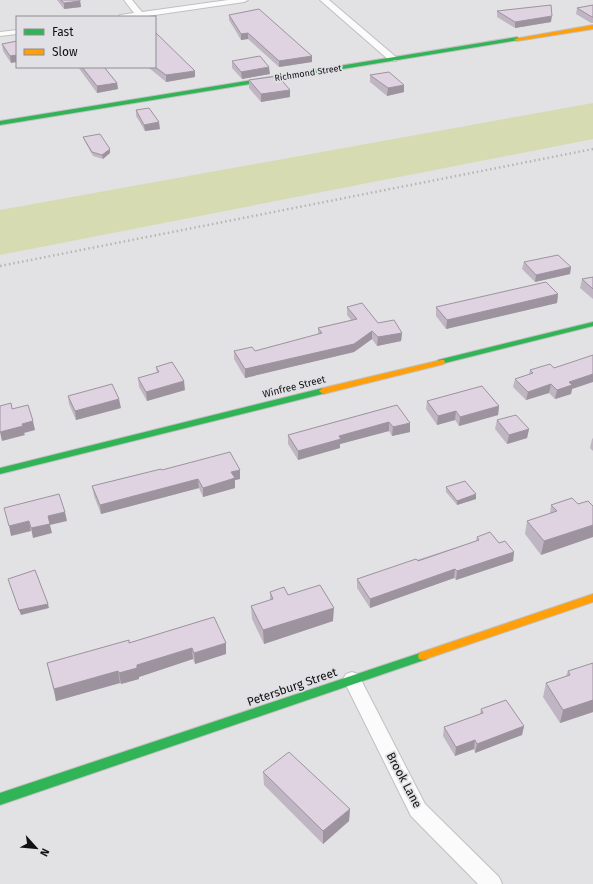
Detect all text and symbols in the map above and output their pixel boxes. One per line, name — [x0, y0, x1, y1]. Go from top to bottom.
legend — [16, 16, 156, 68]
text: Fast — [52, 25, 74, 39]
text: Slow — [52, 45, 78, 59]
street label: Richmond Street — [274, 63, 343, 83]
street label: Winfree Street — [261, 373, 327, 401]
street label: Petersburg Street — [245, 665, 340, 709]
street label: Brook Lane — [384, 750, 424, 810]
north arrow — [16, 828, 56, 868]
text: N — [37, 846, 52, 859]

